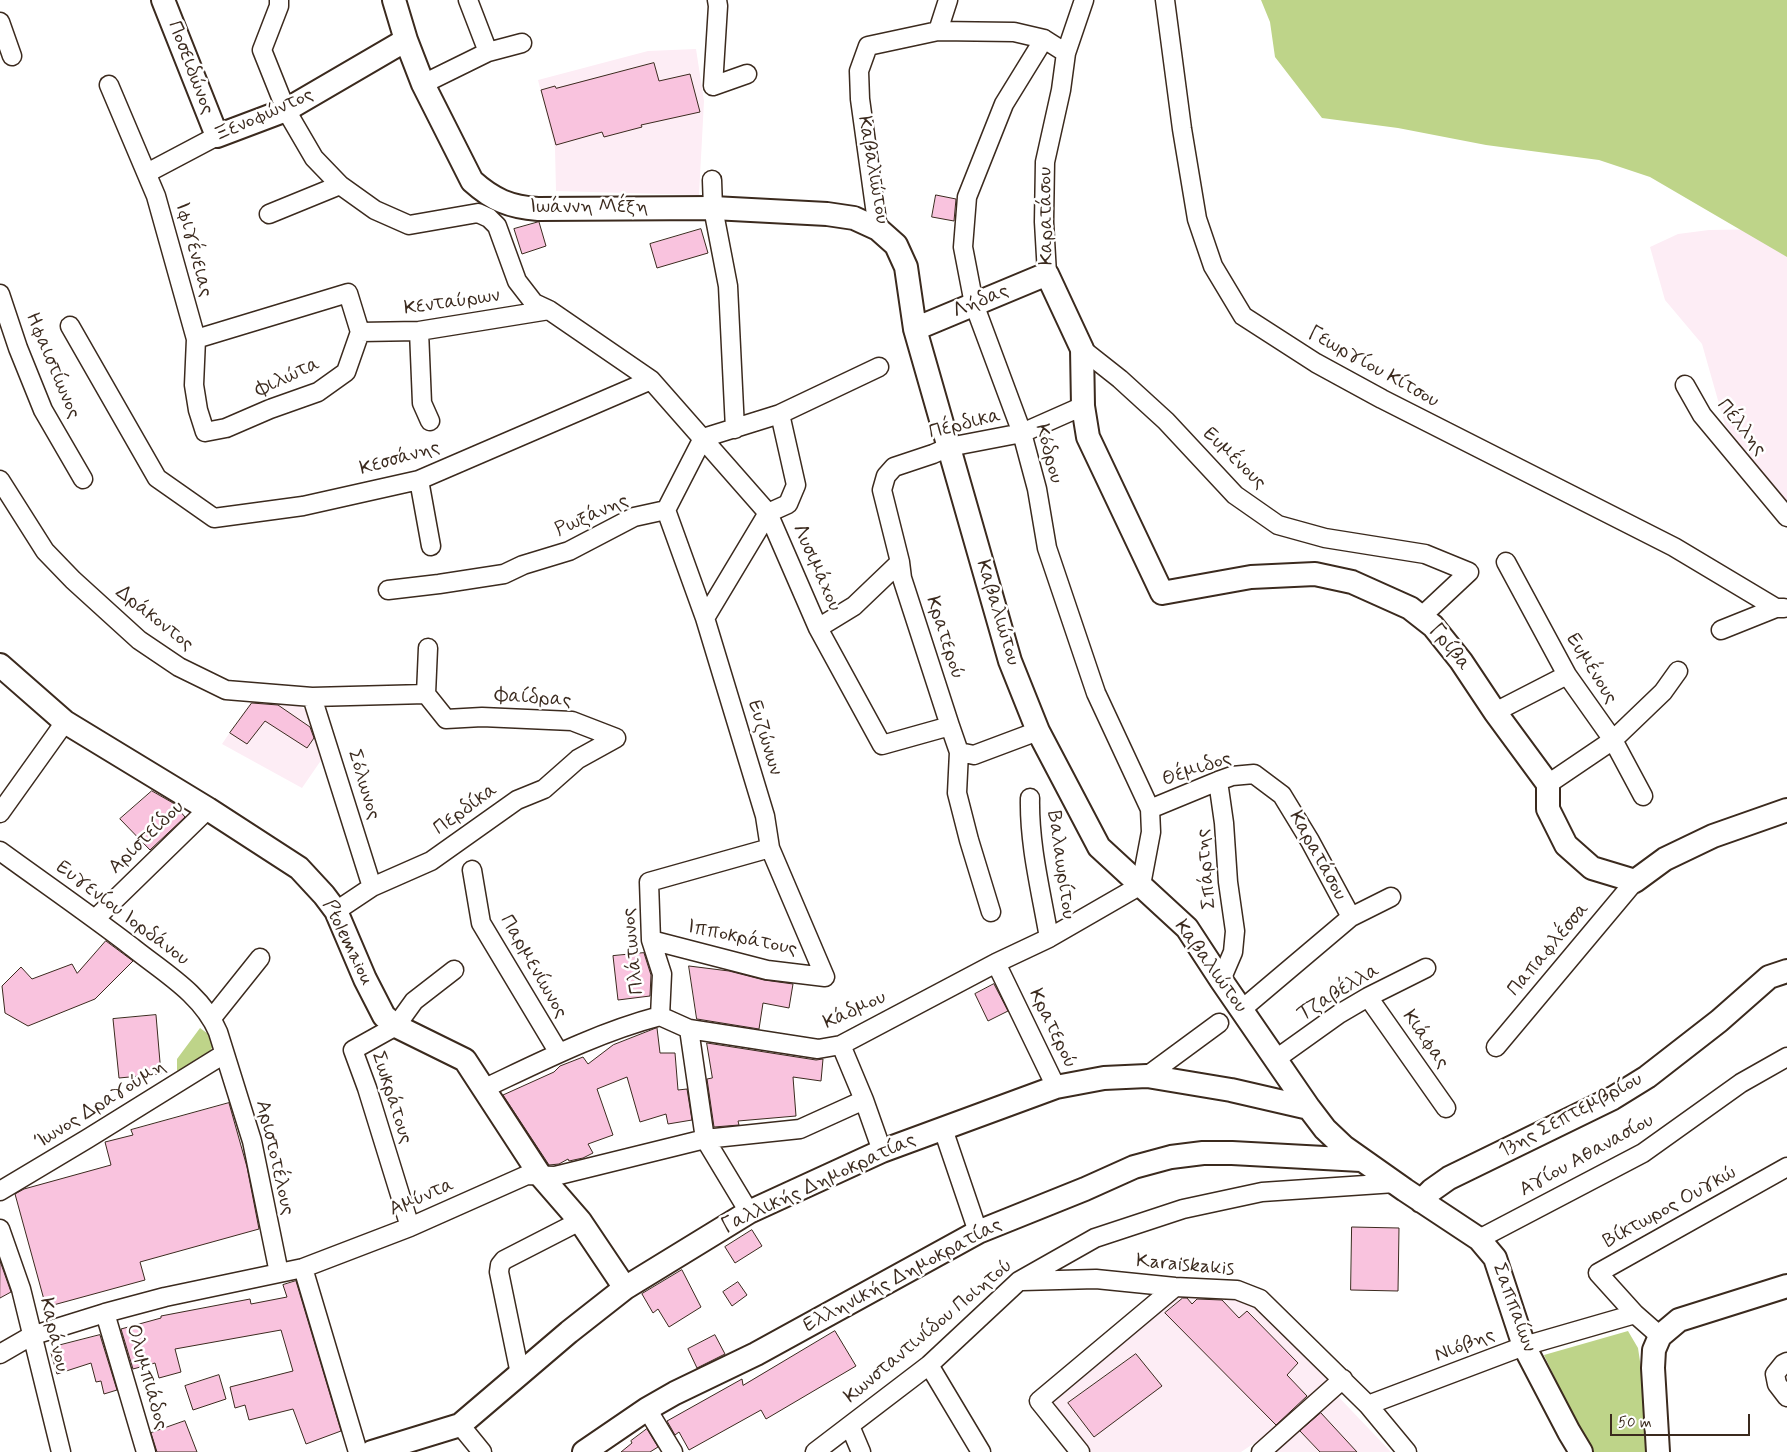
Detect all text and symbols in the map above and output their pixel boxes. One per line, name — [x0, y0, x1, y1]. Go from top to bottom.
street label: Ποσειδώνος — [161, 18, 219, 118]
street label: Ξενοφώντος — [211, 83, 317, 149]
street label: Καβαλιώτου — [851, 114, 893, 226]
street label: Καρατάσου — [1034, 167, 1060, 265]
street label: Ιωάννη Μέξη — [530, 196, 648, 220]
street label: Ιφιγένειας — [169, 200, 217, 300]
street label: Λήδας — [949, 280, 1013, 324]
street label: Κενταύρων — [402, 284, 502, 322]
street label: Ηφαιστίωνος — [19, 309, 85, 423]
street label: Γεωργίου Κίτσου — [1303, 322, 1443, 414]
street label: Φιλώτα — [252, 353, 324, 403]
street label: Πέλλης — [1711, 395, 1771, 461]
street label: Πέρδικα — [927, 404, 1003, 446]
street label: Κόδρου — [1029, 422, 1067, 486]
street label: Ευμένους — [1197, 423, 1271, 495]
street label: Κεσσάνης — [357, 436, 443, 482]
street label: Ρωξάνης — [552, 489, 632, 543]
street label: Λυσιμάχου — [786, 521, 846, 615]
street label: Καβαλιώτου — [970, 557, 1024, 669]
street label: Δράκοντος — [110, 581, 198, 657]
street label: Κρατερού — [919, 594, 969, 682]
street label: Γρίβα — [1423, 620, 1475, 676]
street label: Ευμένους — [1560, 629, 1622, 709]
street label: Φαίδρας — [494, 684, 572, 714]
street label: Ευζώνων — [741, 697, 787, 779]
street label: Σόλωνος — [341, 747, 385, 823]
street label: Θέμιδος — [1159, 747, 1235, 793]
street label: Περδίκα — [429, 779, 503, 841]
street label: Αριστείδου — [104, 796, 190, 880]
street label: Καρατάσου — [1283, 807, 1351, 905]
street label: Βαλαωρίτου — [1040, 809, 1080, 921]
street label: Σπάρτης — [1192, 828, 1222, 910]
street label: Ευγενίου Ιορδάνου — [51, 856, 193, 972]
street label: Ptolemaiou — [316, 896, 378, 990]
street label: Παπαφλέσσα — [1503, 898, 1595, 1002]
street label: Πλάτωνος — [618, 906, 650, 996]
street label: Παρμενίωνος — [494, 911, 572, 1023]
street label: Ιπποκράτους — [685, 916, 799, 962]
street label: Καβαλιώτου — [1168, 916, 1252, 1018]
street label: Τζαβέλλα — [1294, 959, 1384, 1027]
street label: Κρατερού — [1022, 985, 1082, 1073]
street label: Κάδμου — [820, 986, 890, 1036]
street label: Κιάφας — [1396, 1006, 1454, 1074]
street label: Σωκράτους — [365, 1049, 417, 1147]
street label: Ίωνος Δραγούμη — [31, 1055, 171, 1155]
street label: 13ης Σεπτεμβρίου — [1495, 1068, 1647, 1164]
street label: Αριστοτέλους — [249, 1098, 299, 1218]
street label: Αγίου Αθανασίου — [1516, 1109, 1658, 1203]
street label: Γαλλικής Δημοκρατίας — [718, 1128, 920, 1240]
street label: Βίκτωρος Ουγκώ — [1599, 1162, 1741, 1254]
street label: Αμύντα — [386, 1174, 458, 1222]
street label: Ελληνικής Δημοκρατίας — [800, 1213, 1006, 1339]
street label: Karaiskakis — [1135, 1250, 1235, 1282]
street label: Κωνσταντινίδου Ποιητού — [840, 1254, 1018, 1410]
street label: Σαππαίων — [1486, 1260, 1540, 1356]
street label: Καράνου — [33, 1296, 73, 1374]
street label: Ολυμπιάδος — [119, 1321, 173, 1433]
street label: Νιόβης — [1431, 1324, 1499, 1368]
scale bar — [1612, 1404, 1752, 1436]
text: 50 m — [1618, 1413, 1652, 1433]

